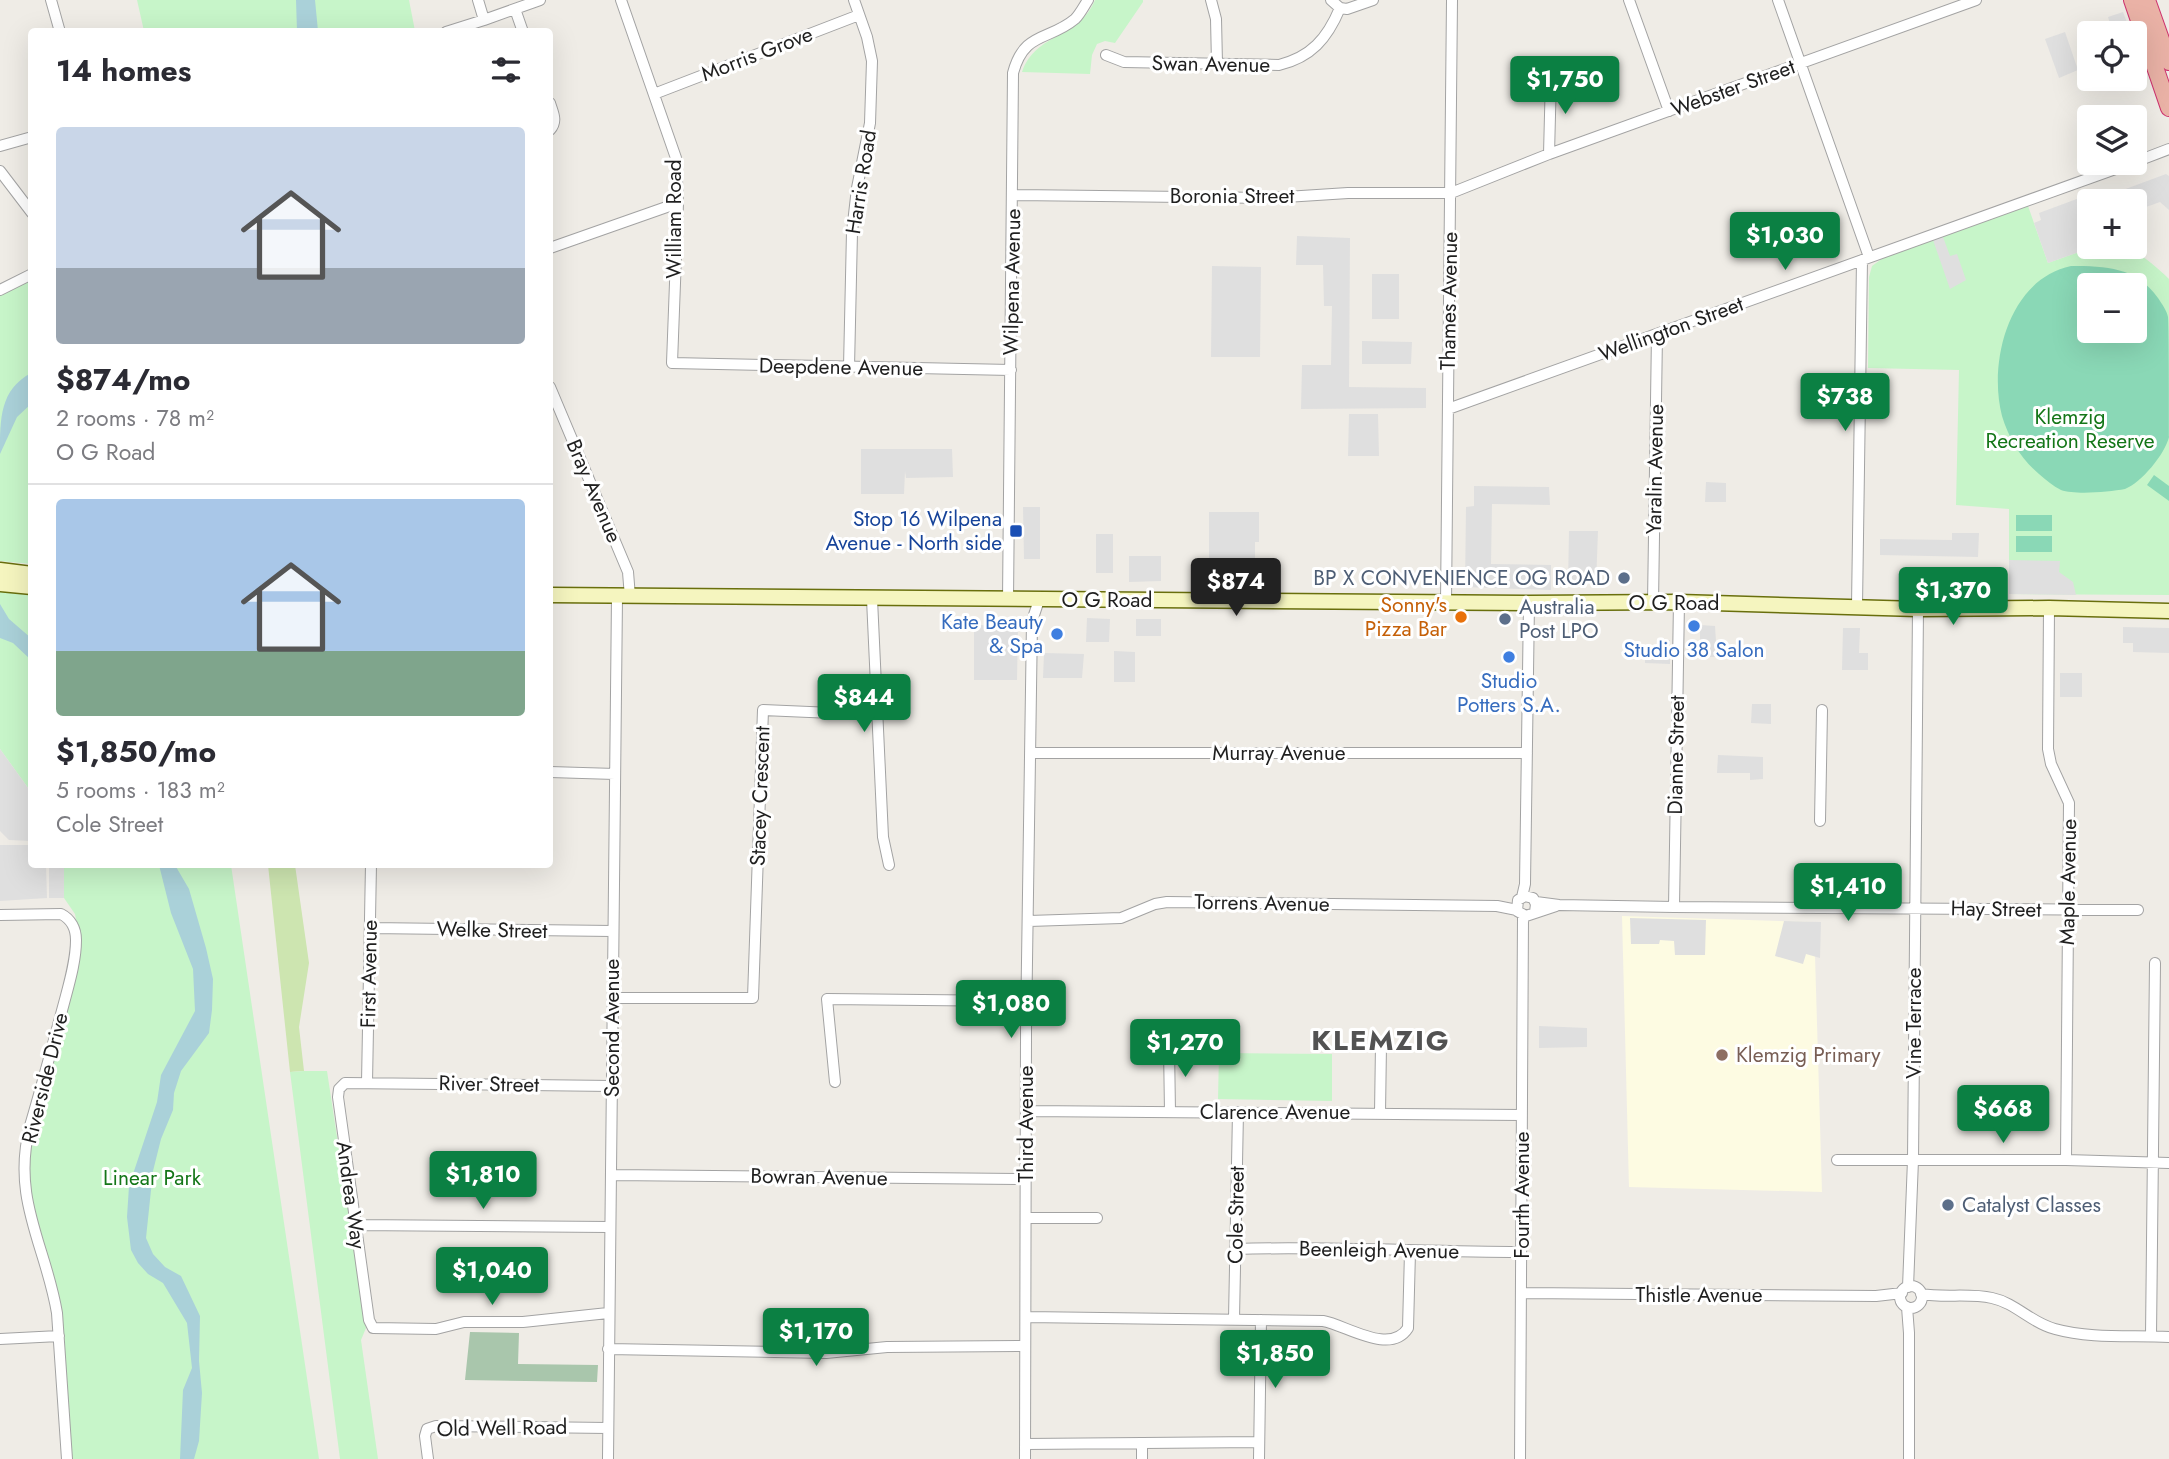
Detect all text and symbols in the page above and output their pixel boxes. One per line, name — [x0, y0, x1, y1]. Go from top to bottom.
street label: Morris Grove — [697, 19, 817, 89]
map controls — [2077, 21, 2147, 343]
button: locate — [2077, 21, 2147, 91]
street label: Swan Avenue — [1151, 48, 1271, 80]
text: 14 homes — [56, 49, 191, 92]
icon: filters — [487, 51, 525, 89]
street label: Webster Street — [1667, 52, 1799, 124]
pin: $1,750 — [1508, 57, 1622, 116]
text: $1,750 — [1526, 62, 1604, 96]
button: layers — [2077, 105, 2147, 175]
street label: Harris Road — [838, 128, 884, 236]
street label: William Road — [659, 159, 689, 279]
icon: home — [228, 172, 354, 298]
street label: Boronia Street — [1170, 181, 1294, 211]
button: + — [2077, 189, 2147, 259]
street label: Wilpena Avenue — [996, 208, 1028, 356]
pin: $1,030 — [1728, 212, 1842, 272]
text: $1,030 — [1746, 218, 1824, 252]
street label: Thames Avenue — [1433, 231, 1465, 370]
button: − — [2077, 273, 2147, 343]
street label: Wellington Street — [1594, 289, 1748, 369]
street label: Deepdene Avenue — [759, 351, 924, 383]
text: $874/mo — [56, 358, 191, 401]
pin: $738 — [1804, 374, 1886, 433]
text: $738 — [1817, 379, 1873, 413]
text: 2 rooms · 78 m² — [56, 401, 214, 435]
park label: Klemzig Recreation Reserve — [1985, 402, 2155, 456]
street label: Yaralin Avenue — [1639, 404, 1671, 534]
text: O G Road — [56, 435, 155, 469]
street label: Bray Avenue — [559, 435, 629, 548]
place label: Stop 16 Wilpena Avenue - North side — [826, 504, 1002, 558]
marker: Stop 16 Wilpena Avenue - North side — [1008, 523, 1024, 539]
icon: home — [228, 544, 354, 670]
pin: $874 — [1195, 558, 1277, 618]
place label: BP X CONVENIENCE OG ROAD — [1313, 563, 1610, 593]
text: $874 — [1207, 564, 1265, 598]
pin: $1,370 — [1896, 568, 2010, 627]
marker: BP X CONVENIENCE OG ROAD — [1616, 570, 1632, 586]
text: $1,370 — [1915, 573, 1991, 607]
street label: O G Road — [1062, 585, 1152, 615]
street label: O G Road — [1629, 588, 1719, 618]
place label: Sonny's Pizza Bar — [1365, 590, 1448, 644]
place label: Australia Post LPO — [1519, 592, 1599, 646]
place label: Kate Beauty & Spa — [941, 607, 1044, 661]
marker: Sonny's Pizza Bar — [1453, 609, 1469, 625]
marker: Australia Post LPO — [1497, 611, 1513, 627]
marker: Studio 38 Salon — [1686, 618, 1702, 634]
marker: Kate Beauty & Spa — [1049, 626, 1065, 642]
place label: Studio 38 Salon — [1624, 635, 1764, 665]
marker: Studio Potters S.A. — [1501, 649, 1517, 665]
place label: Studio Potters S.A. — [1457, 666, 1561, 720]
pin: $844 — [823, 674, 905, 734]
text: $844 — [834, 680, 894, 714]
street label: Dianne Street — [1660, 695, 1692, 815]
street label: Stacey Crescent — [743, 725, 777, 867]
text: $1,850/mo — [56, 730, 216, 773]
street label: Murray Avenue — [1212, 738, 1346, 768]
text: 5 rooms · 183 m² — [56, 773, 225, 807]
text: Cole Street — [56, 807, 163, 841]
street label: Maple Avenue — [2052, 818, 2084, 945]
pin: $1,410 — [1791, 864, 1905, 923]
text: $1,410 — [1810, 869, 1886, 903]
street label: Torrens Avenue — [1194, 887, 1330, 919]
street label: Hay Street — [1950, 893, 2042, 925]
street label: Welke Street — [436, 914, 548, 946]
street label: First Avenue — [353, 919, 385, 1028]
street label: Second Avenue — [597, 959, 627, 1097]
street label: Vine Terrace — [1899, 967, 1929, 1079]
pin: $1,080 — [954, 981, 1068, 1040]
text: $1,080 — [972, 986, 1050, 1020]
street label: Riverside Drive — [14, 1009, 76, 1147]
pin: $1,270 — [1128, 1020, 1242, 1079]
district label: KLEMZIG — [1311, 1020, 1451, 1061]
text: $1,270 — [1146, 1025, 1224, 1059]
place label: Klemzig Primary — [1736, 1040, 1881, 1070]
marker: Klemzig Primary — [1714, 1047, 1730, 1063]
street label: Third Avenue — [1011, 1065, 1041, 1183]
street label: River Street — [438, 1068, 540, 1100]
pin: $668 — [1962, 1086, 2044, 1145]
text: $668 — [1973, 1091, 2033, 1125]
street label: Clarence Avenue — [1200, 1097, 1350, 1127]
street label: Fourth Avenue — [1507, 1131, 1537, 1259]
street label: Andrea Way — [329, 1139, 374, 1252]
pin: $1,810 — [426, 1152, 540, 1211]
text: $1,810 — [446, 1157, 520, 1191]
street label: Bowran Avenue — [750, 1161, 888, 1193]
park label: Linear Park — [103, 1163, 202, 1193]
street label: Cole Street — [1220, 1166, 1252, 1264]
place label: Catalyst Classes — [1962, 1190, 2101, 1220]
marker: Catalyst Classes — [1940, 1197, 1956, 1213]
street label: Beenleigh Avenue — [1299, 1234, 1460, 1266]
pin: $1,040 — [435, 1248, 549, 1307]
text: $1,040 — [452, 1253, 532, 1287]
street label: Thistle Avenue — [1635, 1280, 1763, 1310]
pin: $1,170 — [759, 1308, 873, 1368]
text: $1,170 — [779, 1314, 853, 1348]
pin: $1,850 — [1218, 1330, 1332, 1390]
text: $1,850 — [1236, 1336, 1314, 1370]
street label: Old Well Road — [436, 1412, 568, 1444]

